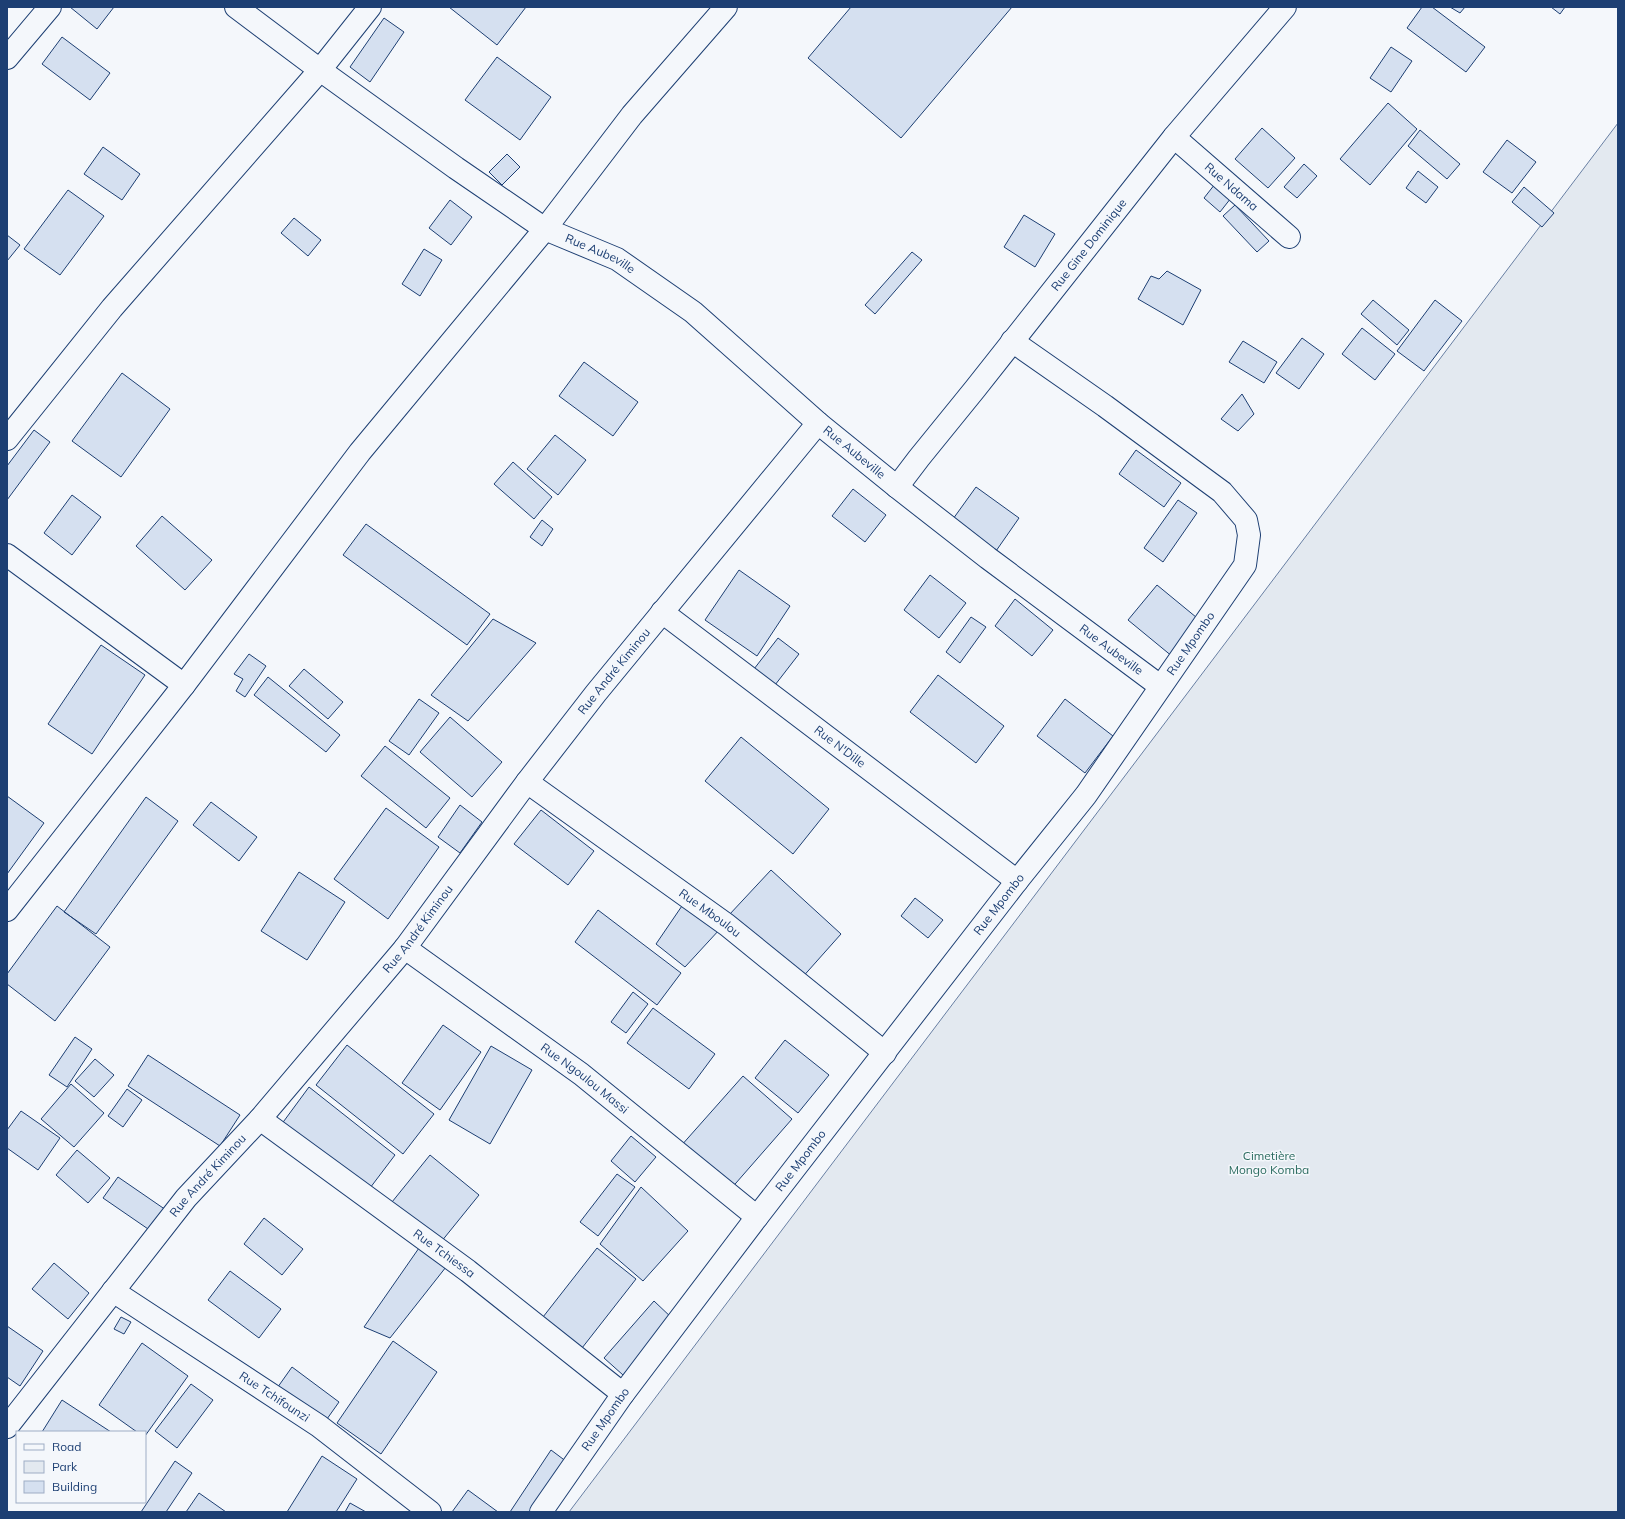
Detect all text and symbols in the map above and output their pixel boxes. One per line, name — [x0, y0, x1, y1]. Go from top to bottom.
street label: Rue Ndama — [1202, 159, 1262, 214]
street label: Rue Gine Dominique — [1048, 195, 1129, 294]
street label: Rue Aubeville — [563, 230, 638, 276]
street label: Rue Aubeville — [820, 422, 889, 482]
street label: Rue Mpombo — [1163, 608, 1218, 678]
street label: Rue Aubeville — [1077, 621, 1146, 678]
street label: Rue André Kiminou — [574, 625, 653, 717]
street label: Rue N'Dille — [811, 722, 869, 771]
street label: Rue Mpombo — [970, 870, 1027, 938]
street label: Rue André Kiminou — [379, 882, 456, 976]
street label: Rue Mboulou — [676, 885, 744, 940]
street label: Rue Ngoulou Massi — [538, 1040, 632, 1117]
street label: Rue Mpombo — [772, 1126, 829, 1194]
street label: Rue André Kiminou — [166, 1131, 249, 1220]
park label: Cimetière Mongo Komba — [1229, 1148, 1309, 1177]
street label: Rue Tchiessa — [411, 1226, 478, 1281]
street label: Rue Tchifounzi — [237, 1368, 313, 1425]
street label: Rue Mpombo — [578, 1384, 632, 1454]
legend — [16, 1431, 146, 1503]
text: Road — [52, 1439, 81, 1454]
text: Park — [52, 1459, 78, 1474]
text: Building — [52, 1479, 97, 1494]

